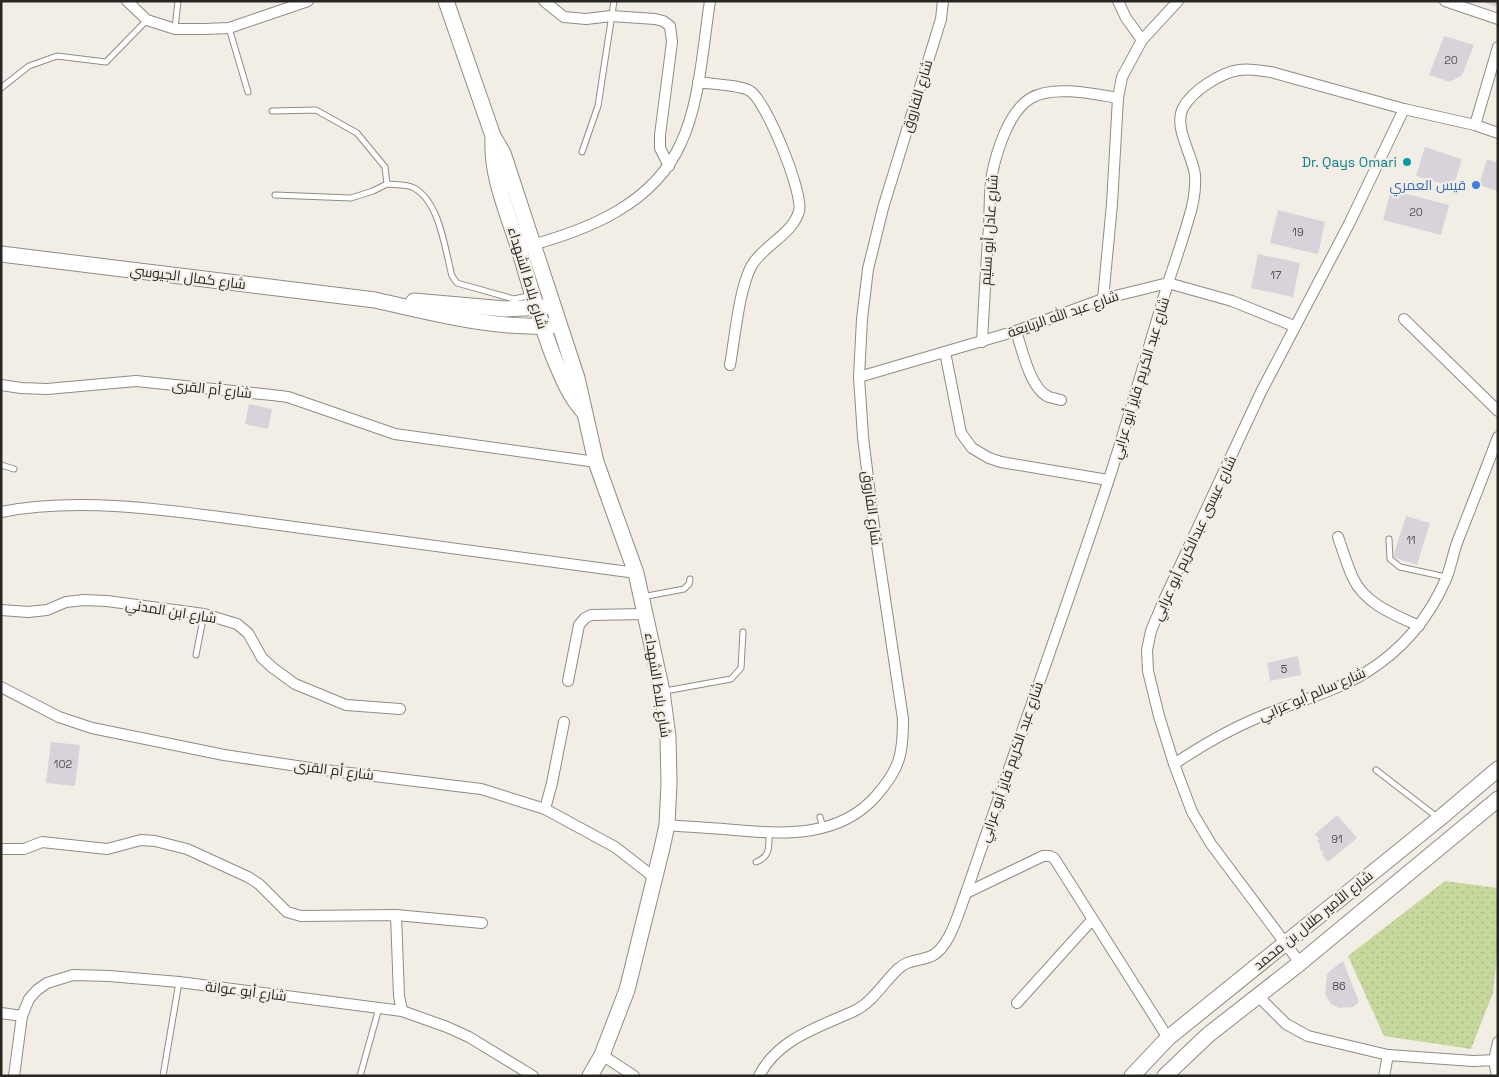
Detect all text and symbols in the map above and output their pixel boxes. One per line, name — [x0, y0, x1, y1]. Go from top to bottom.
house number: 20 — [1444, 53, 1458, 67]
street label: شارع الفاروق — [897, 58, 937, 134]
place label: Dr. Qays Omari — [1302, 153, 1397, 171]
marker: Dr. Qays Omari — [1401, 156, 1413, 168]
street label: شارع عادل أبو سليم — [976, 174, 1003, 286]
place label: قيس العمري — [1390, 176, 1466, 197]
marker: قيس العمري — [1470, 179, 1482, 191]
house number: 20 — [1409, 205, 1423, 219]
street label: شارع بلاط الشهداء — [504, 225, 552, 331]
house number: 19 — [1292, 225, 1304, 239]
street label: شارع كمال الجيوسي — [129, 261, 247, 295]
house number: 17 — [1271, 268, 1281, 282]
street label: شارع عبد الله الربايعة — [1005, 286, 1121, 342]
street label: شارع عبد الكريم فايز أبو عرابي — [1107, 295, 1176, 462]
street label: شارع أم القرى — [171, 376, 253, 403]
street label: شارع عيسى عبدالكريم أبو عرابي — [1148, 453, 1243, 625]
street label: شارع الفاروق — [859, 470, 885, 546]
house number: 11 — [1406, 533, 1416, 547]
street label: شارع ابن المدني — [124, 595, 218, 630]
street label: شارع بلاط الشهداء — [641, 631, 675, 739]
house number: 5 — [1281, 662, 1288, 676]
street label: شارع سالم أبو عرابي — [1256, 663, 1369, 727]
street label: شارع عبد الكريم فايز أبو عرابي — [975, 679, 1050, 846]
street label: شارع أم القرى — [293, 756, 375, 785]
house number: 102 — [54, 757, 73, 771]
house number: 91 — [1331, 832, 1343, 846]
street label: شارع الأمير طلال بن محمد — [1250, 866, 1376, 974]
street label: شارع أبو عوانة — [204, 977, 288, 1005]
house number: 86 — [1332, 979, 1346, 993]

